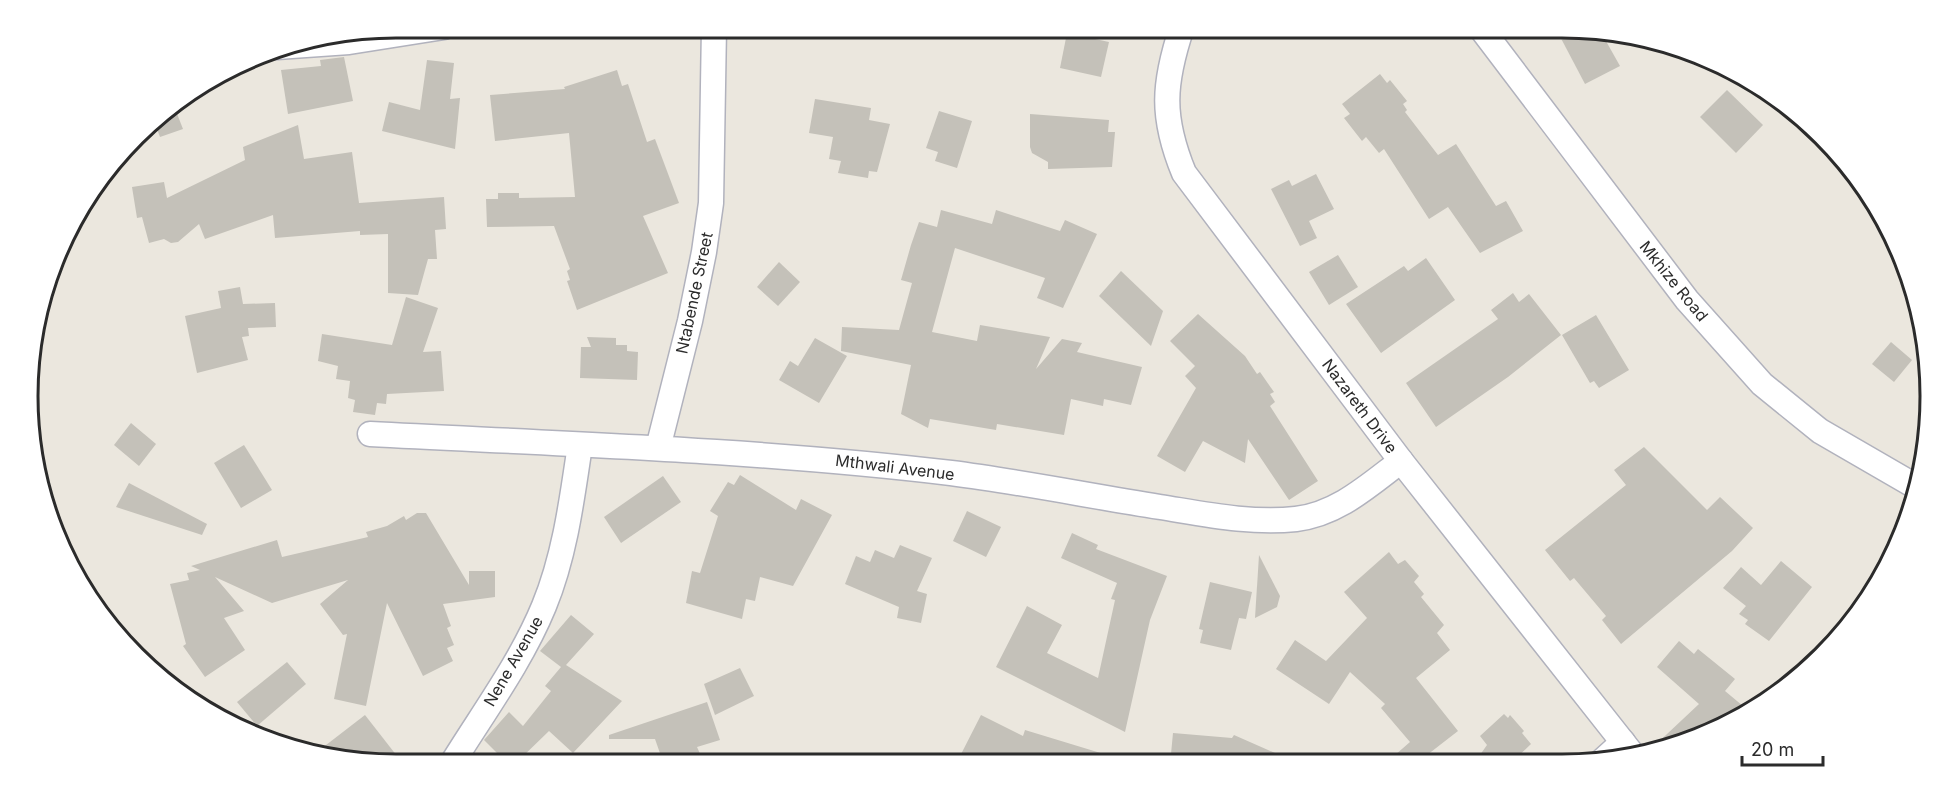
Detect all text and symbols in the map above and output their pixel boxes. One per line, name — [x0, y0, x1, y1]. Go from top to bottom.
street label: Ntabende Street — [671, 230, 717, 356]
street label: Mkhize Road — [1636, 237, 1712, 325]
street label: Nazareth Drive — [1318, 355, 1402, 457]
street label: Mthwali Avenue — [834, 450, 956, 484]
street label: Nene Avenue — [479, 612, 547, 710]
scale bar — [1742, 729, 1823, 767]
text: 20 m — [1751, 739, 1794, 760]

